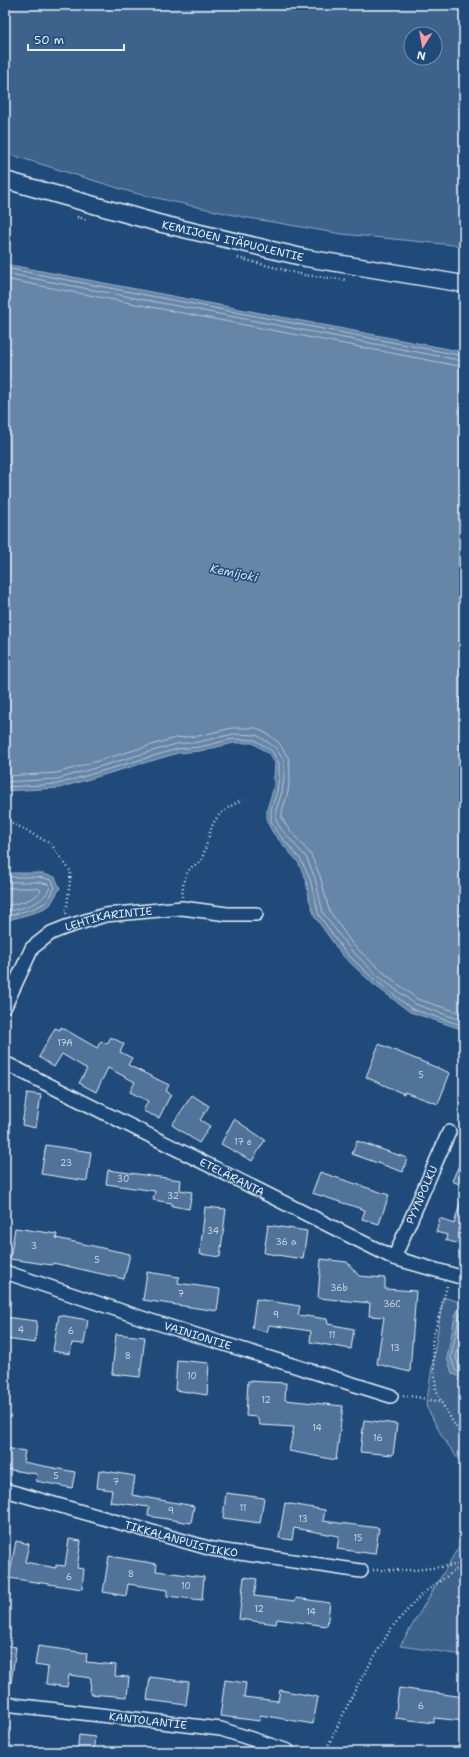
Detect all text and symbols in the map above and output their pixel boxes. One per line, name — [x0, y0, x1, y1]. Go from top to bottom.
scale bar — [28, 26, 124, 52]
north arrow — [403, 26, 443, 66]
text: 50 m — [34, 32, 64, 48]
text: N — [415, 47, 427, 64]
street label: KEMIJOEN ITÄPUOLENTIE — [161, 217, 306, 265]
water label: Kemijoki — [209, 560, 260, 586]
street label: LEHTIKARINTIE — [63, 903, 153, 934]
house number: 17A — [57, 1037, 73, 1049]
house number: 5 — [418, 1069, 424, 1081]
house number: 17 e — [234, 1136, 252, 1148]
street label: ETELÄRANTA — [197, 1154, 267, 1199]
house number: 23 — [60, 1157, 72, 1169]
street label: PYYNPOLKU — [402, 1163, 441, 1226]
house number: 30 — [117, 1173, 129, 1185]
house number: 32 — [167, 1190, 179, 1202]
house number: 34 — [207, 1225, 219, 1237]
house number: 36 a — [275, 1236, 297, 1248]
house number: 3 — [31, 1240, 37, 1252]
house number: 5 — [94, 1254, 100, 1266]
house number: 36b — [330, 1282, 348, 1294]
house number: 7 — [178, 1288, 184, 1300]
house number: 36C — [383, 1298, 401, 1310]
house number: 9 — [273, 1309, 279, 1321]
street label: VAINIONTIE — [162, 1318, 234, 1353]
house number: 4 — [18, 1324, 24, 1336]
house number: 6 — [68, 1325, 74, 1337]
house number: 11 — [328, 1329, 336, 1341]
house number: 13 — [390, 1342, 400, 1354]
house number: 8 — [125, 1350, 131, 1362]
house number: 10 — [187, 1370, 197, 1382]
house number: 12 — [261, 1394, 271, 1406]
house number: 14 — [312, 1422, 322, 1434]
house number: 16 — [373, 1432, 383, 1444]
house number: 5 — [53, 1470, 59, 1482]
house number: 7 — [113, 1476, 119, 1488]
house number: 11 — [239, 1502, 247, 1514]
house number: 9 — [168, 1505, 174, 1517]
house number: 13 — [298, 1513, 308, 1525]
street label: TIKKALANPUISTIKKO — [123, 1517, 239, 1560]
house number: 15 — [353, 1532, 363, 1544]
house number: 8 — [128, 1568, 134, 1580]
house number: 6 — [66, 1571, 72, 1583]
house number: 10 — [181, 1580, 191, 1592]
house number: 12 — [254, 1603, 264, 1615]
house number: 14 — [306, 1606, 316, 1618]
house number: 6 — [418, 1700, 424, 1712]
street label: KANTOLANTIE — [108, 1709, 188, 1733]

